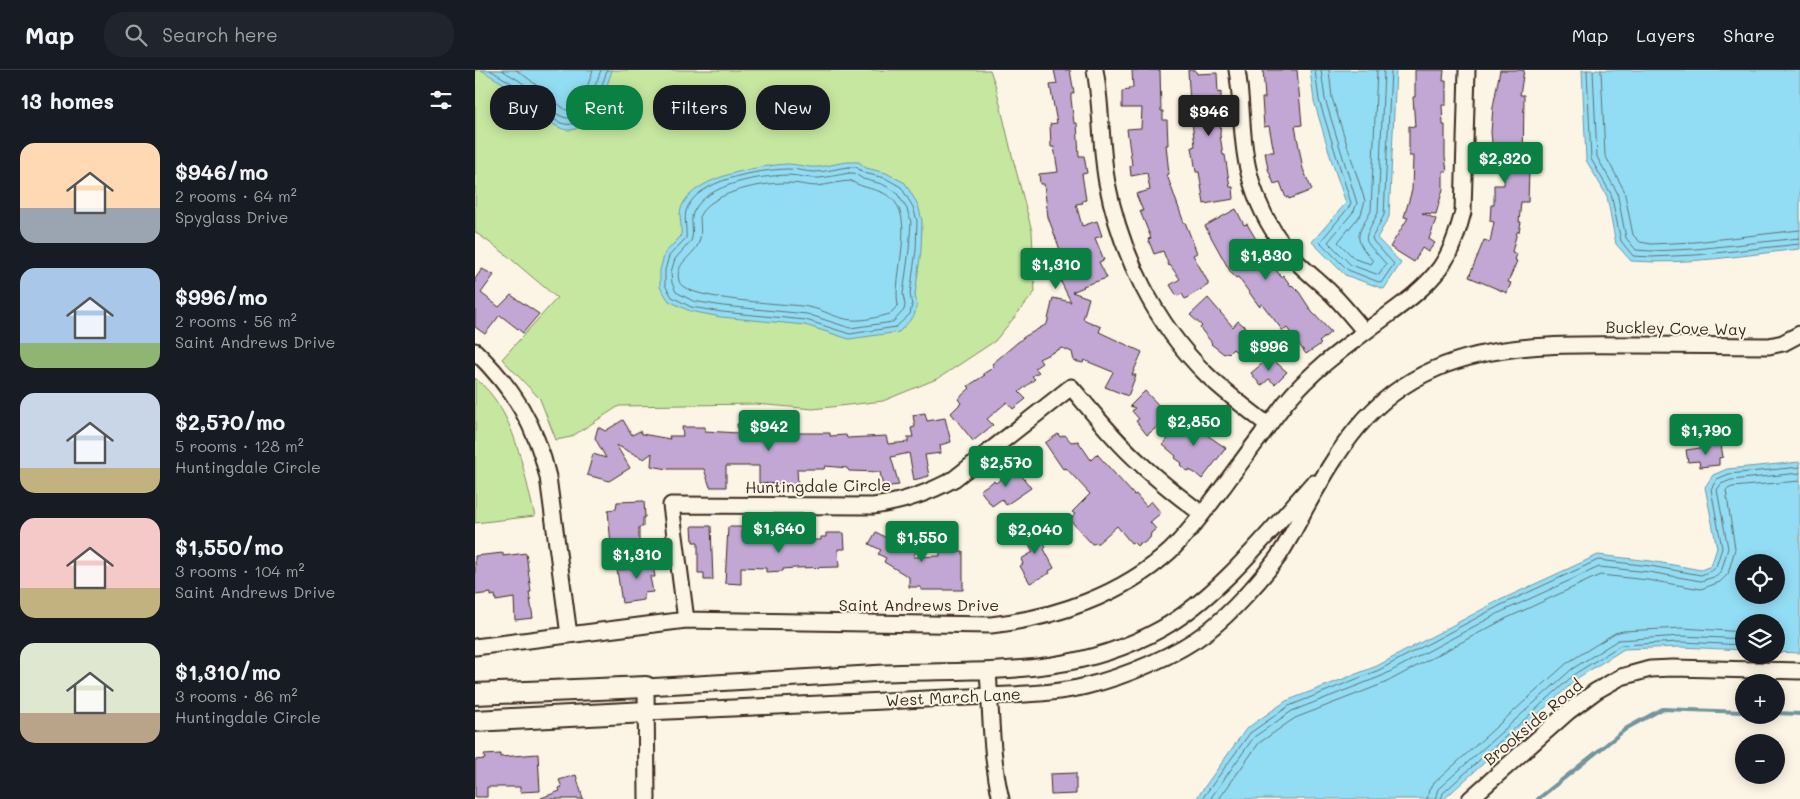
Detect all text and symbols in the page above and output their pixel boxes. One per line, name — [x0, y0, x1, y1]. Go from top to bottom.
search box — [104, 12, 454, 57]
text: Map — [25, 19, 74, 50]
icon: search — [122, 21, 150, 49]
text: Search here — [162, 22, 278, 47]
text: Map — [1572, 23, 1608, 47]
text: Layers — [1636, 23, 1695, 47]
text: Share — [1723, 23, 1775, 47]
chip: Buy — [490, 85, 556, 130]
chip: Rent — [566, 85, 643, 130]
chip: Filters — [653, 85, 746, 130]
chip: New — [756, 85, 830, 130]
icon: filters — [427, 86, 455, 114]
text: 13 homes — [20, 87, 114, 114]
pin: $946 — [1179, 94, 1239, 137]
text: $946 — [1189, 100, 1229, 121]
pin: $2,320 — [1464, 142, 1546, 184]
text: $2,320 — [1479, 147, 1531, 168]
text: $946/mo — [175, 158, 268, 185]
icon: home — [60, 163, 120, 223]
text: 2 rooms · 64 m² — [175, 185, 297, 206]
text: Spyglass Drive — [175, 206, 288, 227]
pin: $1,830 — [1225, 238, 1307, 281]
text: $1,830 — [1240, 244, 1292, 265]
pin: $1,310 — [1015, 248, 1097, 290]
text: $1,310 — [1032, 253, 1080, 274]
text: $996/mo — [175, 283, 268, 310]
icon: home — [60, 288, 120, 348]
text: 2 rooms · 56 m² — [175, 310, 297, 331]
street label: Buckley Cove Way — [1605, 316, 1747, 339]
pin: $996 — [1239, 330, 1299, 372]
text: Saint Andrews Drive — [175, 331, 336, 352]
text: $996 — [1250, 335, 1288, 356]
pin: $2,850 — [1153, 404, 1235, 447]
text: $2,570/mo — [175, 408, 285, 435]
pin: $942 — [739, 410, 799, 452]
text: $2,850 — [1167, 410, 1221, 431]
icon: home — [60, 413, 120, 473]
pin: $1,790 — [1665, 414, 1747, 456]
text: $942 — [750, 415, 788, 436]
text: $1,790 — [1681, 419, 1731, 440]
text: 5 rooms · 128 m² — [175, 435, 304, 456]
pin: $2,570 — [965, 446, 1047, 488]
text: $2,570 — [980, 451, 1032, 472]
text: Huntingdale Circle — [175, 456, 321, 477]
street label: Huntingdale Circle — [745, 474, 891, 497]
pin: $1,640 — [738, 512, 820, 554]
pin: $2,040 — [994, 512, 1076, 555]
text: $1,640 — [753, 517, 805, 538]
text: $2,040 — [1008, 518, 1062, 539]
pin: $1,550 — [881, 520, 963, 563]
text: $1,550 — [897, 526, 947, 547]
text: $1,550/mo — [175, 533, 283, 560]
icon: home — [60, 538, 120, 598]
pin: $1,310 — [596, 538, 678, 580]
text: $1,310 — [613, 543, 661, 564]
map controls — [1735, 554, 1785, 784]
button: locate — [1735, 554, 1785, 604]
text: 3 rooms · 104 m² — [175, 560, 305, 581]
text: Saint Andrews Drive — [175, 581, 336, 602]
street label: Saint Andrews Drive — [839, 594, 999, 615]
button: layers — [1735, 614, 1785, 664]
text: $1,310/mo — [175, 658, 281, 685]
icon: home — [60, 663, 120, 723]
street label: Brookside Road — [1479, 674, 1587, 769]
button: + — [1735, 674, 1785, 724]
street label: West March Lane — [885, 682, 1021, 711]
text: 3 rooms · 86 m² — [175, 685, 298, 706]
text: Huntingdale Circle — [175, 706, 321, 727]
button: − — [1735, 734, 1785, 784]

